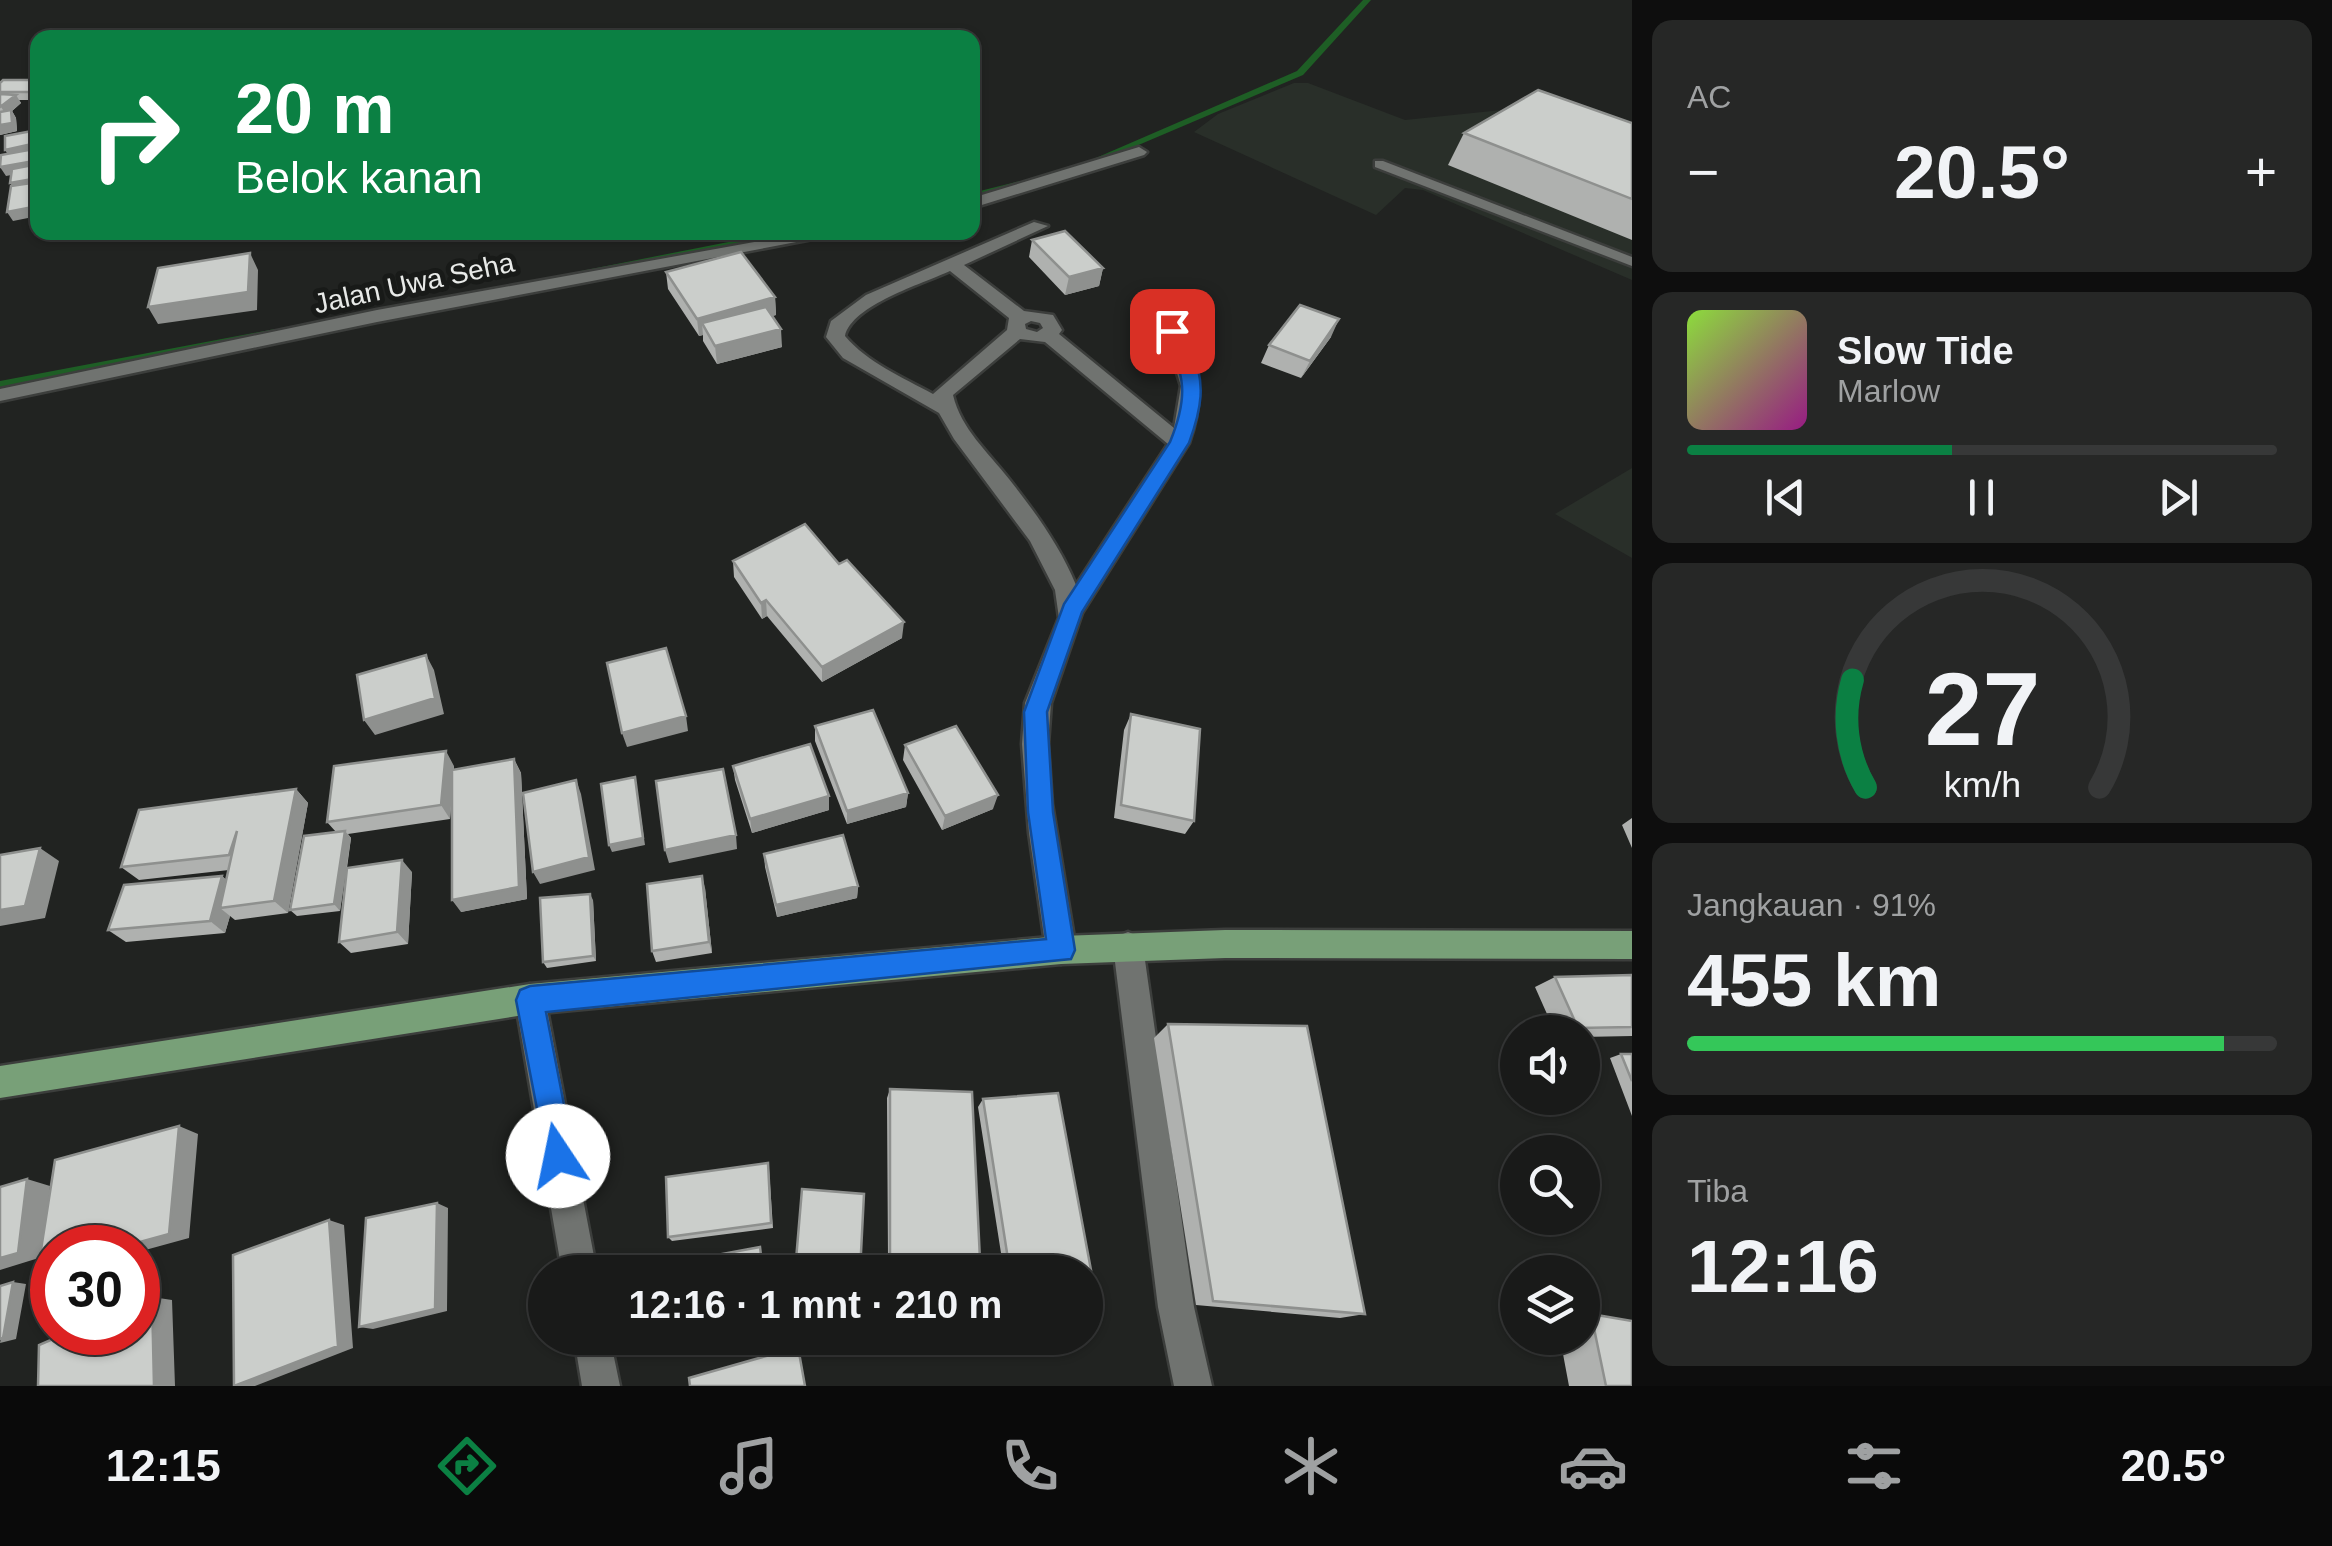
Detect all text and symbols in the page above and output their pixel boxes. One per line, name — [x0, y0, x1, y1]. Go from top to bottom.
icon: right — [70, 70, 200, 200]
text: 20 m — [235, 70, 395, 148]
text: AC — [1687, 79, 1731, 115]
text: 20.5° — [1894, 130, 2070, 214]
text: − — [1687, 141, 1719, 203]
text: + — [2245, 141, 2277, 203]
text: Belok kanan — [235, 152, 483, 203]
street label: Jalan Uwa Seha — [311, 247, 517, 319]
pin — [1130, 289, 1215, 374]
icon: arrive — [1145, 304, 1200, 359]
text: Slow Tide — [1837, 330, 2014, 372]
text: Marlow — [1837, 373, 1940, 409]
icon: previous — [1758, 470, 1813, 525]
icon: pause — [1954, 470, 2009, 525]
icon: next — [2151, 470, 2206, 525]
text: 27 — [1924, 651, 2040, 767]
text: km/h — [1943, 765, 2021, 805]
text: Jangkauan · 91% — [1687, 887, 1936, 923]
text: 455 km — [1687, 938, 1941, 1022]
map controls — [1500, 1015, 1600, 1355]
button: sound — [1500, 1015, 1600, 1115]
position arrow — [506, 1104, 610, 1208]
button: search — [1500, 1135, 1600, 1235]
text: Tiba — [1687, 1173, 1748, 1209]
text: 12:16 — [1687, 1224, 1879, 1308]
speed limit sign: 30 — [30, 1225, 160, 1355]
button: layers — [1500, 1255, 1600, 1355]
text: 12:16 · 1 mnt · 210 m — [629, 1284, 1002, 1326]
icon: directions — [432, 1431, 502, 1501]
icon: music — [714, 1431, 784, 1501]
icon: phone — [995, 1431, 1065, 1501]
icon: climate — [1276, 1431, 1346, 1501]
icon: car — [1558, 1431, 1628, 1501]
icon: filters — [1839, 1431, 1909, 1501]
text: 12:15 — [106, 1440, 221, 1491]
text: 20.5° — [2121, 1440, 2226, 1491]

